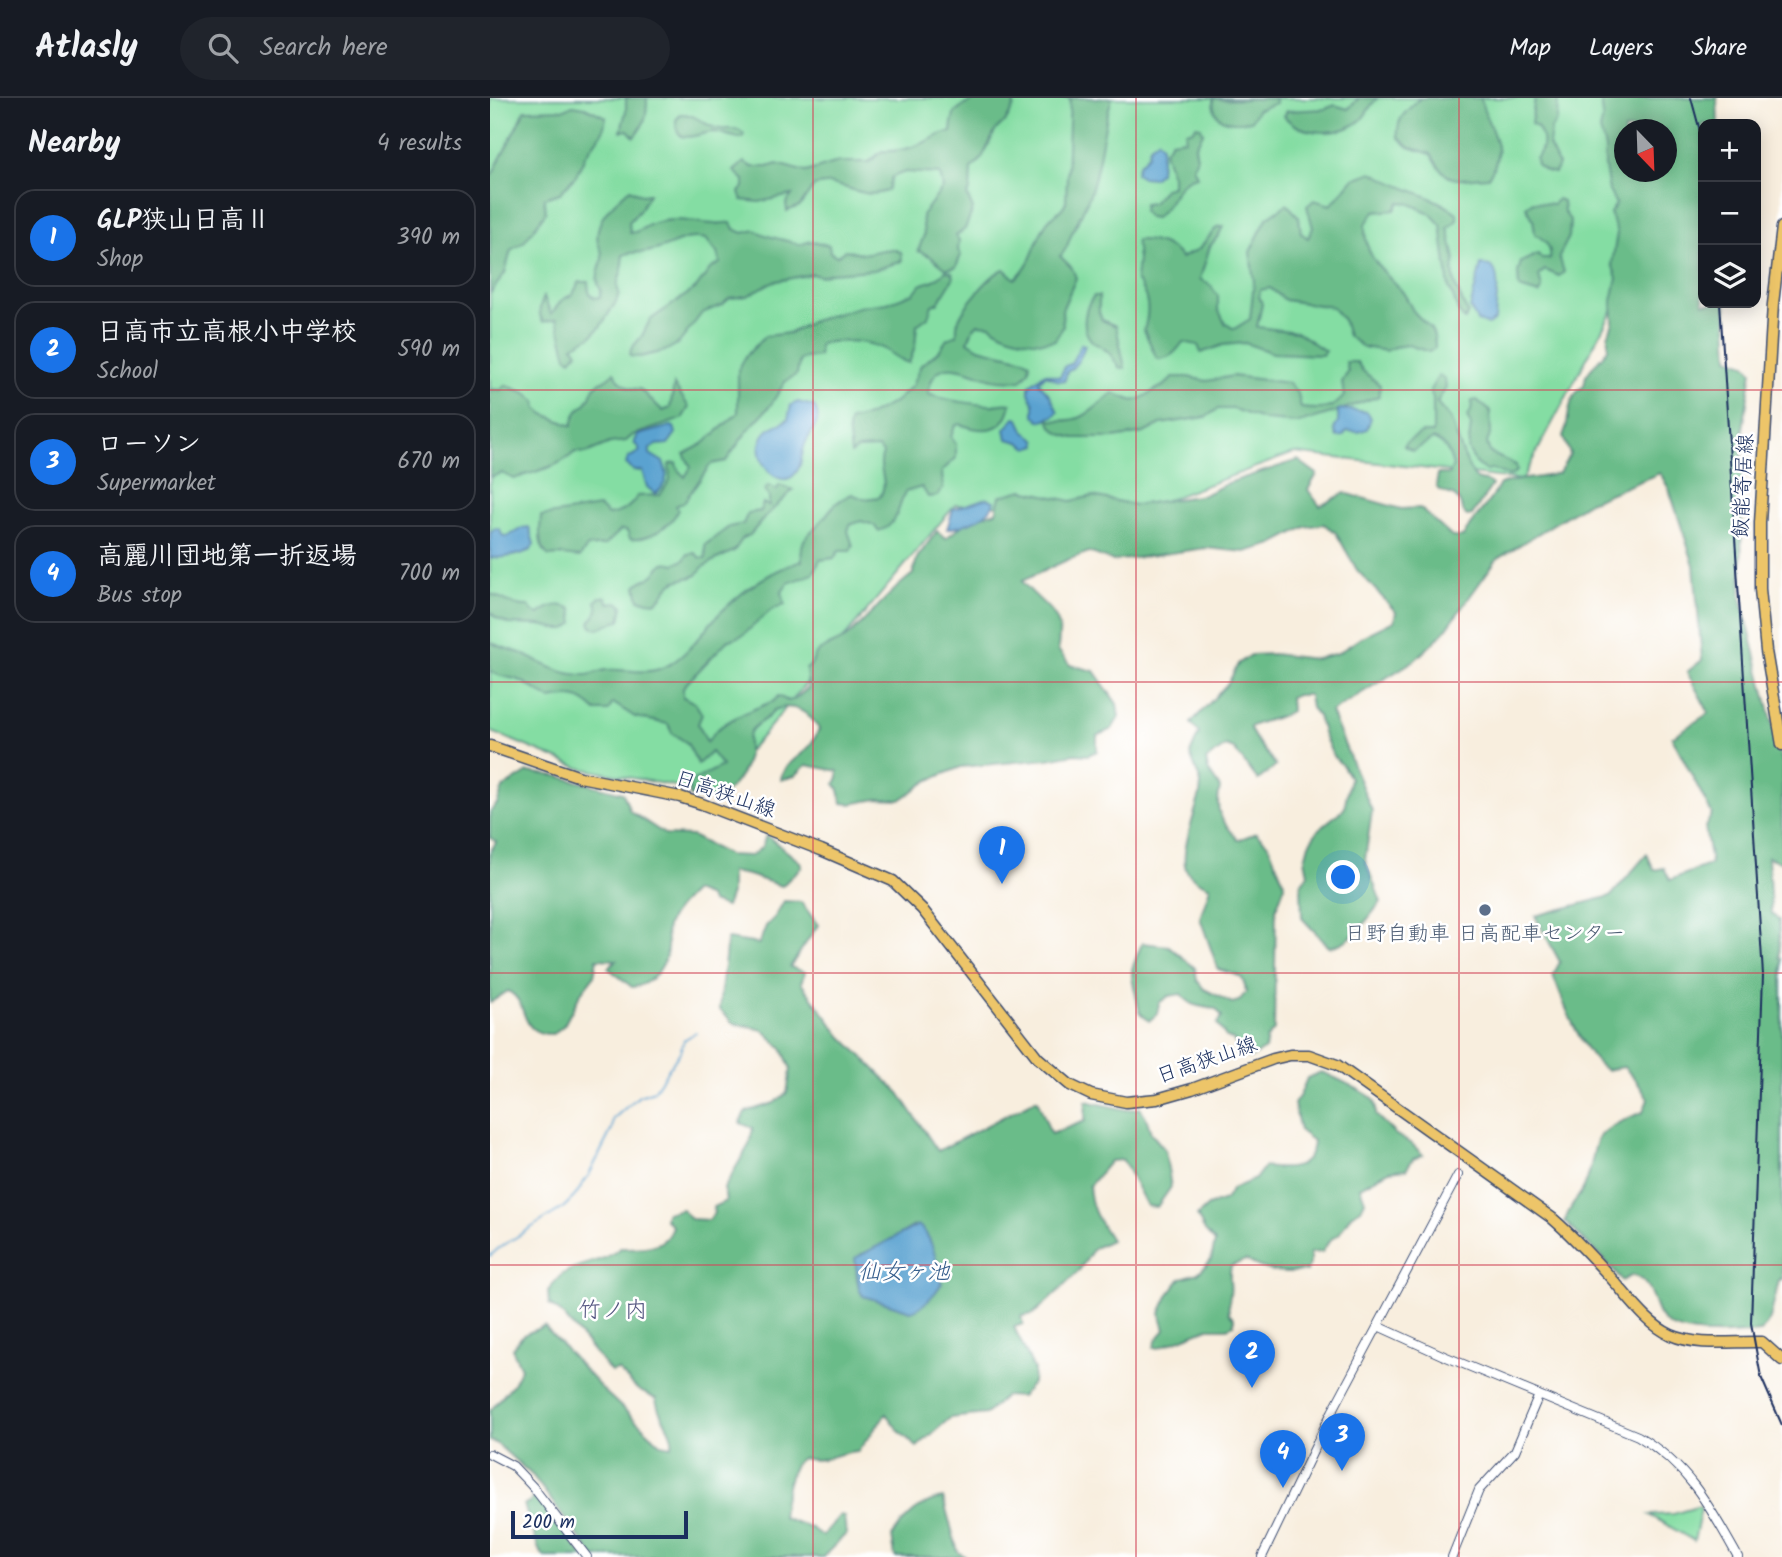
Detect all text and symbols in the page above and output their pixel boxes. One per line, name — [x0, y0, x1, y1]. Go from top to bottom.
search box — [180, 17, 670, 80]
text: Atlasly — [35, 22, 138, 75]
text: Search here — [260, 27, 388, 69]
icon: search — [204, 29, 242, 67]
text: Map — [1509, 29, 1551, 68]
text: Layers — [1589, 29, 1653, 68]
text: Share — [1691, 29, 1747, 68]
north arrow — [1614, 119, 1677, 182]
map controls — [1698, 119, 1761, 308]
button: + — [1698, 119, 1761, 182]
text: Nearby — [28, 120, 120, 168]
text: 4 results — [377, 126, 462, 162]
button: − — [1698, 182, 1761, 245]
text: GLP狭山日高Ⅱ — [97, 200, 271, 242]
text: 1 — [50, 220, 56, 256]
text: 390 m — [397, 220, 460, 256]
text: Shop — [97, 242, 143, 278]
button: layers — [1698, 245, 1761, 308]
text: 日高市立高根小中学校 — [97, 312, 357, 354]
text: 2 — [46, 332, 60, 368]
text: 590 m — [397, 332, 460, 368]
text: School — [97, 354, 158, 390]
text: ローソン — [97, 424, 201, 466]
street label: 飯能寄居線 — [1725, 433, 1763, 539]
text: 3 — [47, 444, 59, 480]
text: 670 m — [398, 444, 460, 480]
text: Supermarket — [97, 466, 216, 502]
text: 高麗川団地第一折返場 — [97, 536, 357, 578]
text: 4 — [47, 556, 59, 592]
text: 700 m — [399, 556, 460, 592]
text: Bus stop — [97, 578, 182, 614]
street label: 日高狭山線 — [670, 762, 780, 828]
pin: 1 — [979, 826, 1025, 884]
your location — [1326, 860, 1360, 894]
marker: 日野自動車 日高配車センター — [1477, 902, 1493, 918]
place label: 日野自動車 日高配車センター — [1345, 918, 1625, 951]
street label: 日高狭山線 — [1152, 1028, 1262, 1094]
water label: 仙女ヶ池 — [858, 1255, 951, 1291]
district label: 竹ノ内 — [579, 1293, 648, 1329]
pin: 2 — [1229, 1330, 1275, 1388]
pin: 3 — [1319, 1413, 1365, 1471]
pin: 4 — [1260, 1430, 1306, 1488]
scale bar — [511, 1508, 688, 1540]
text: 200 m — [522, 1508, 575, 1538]

